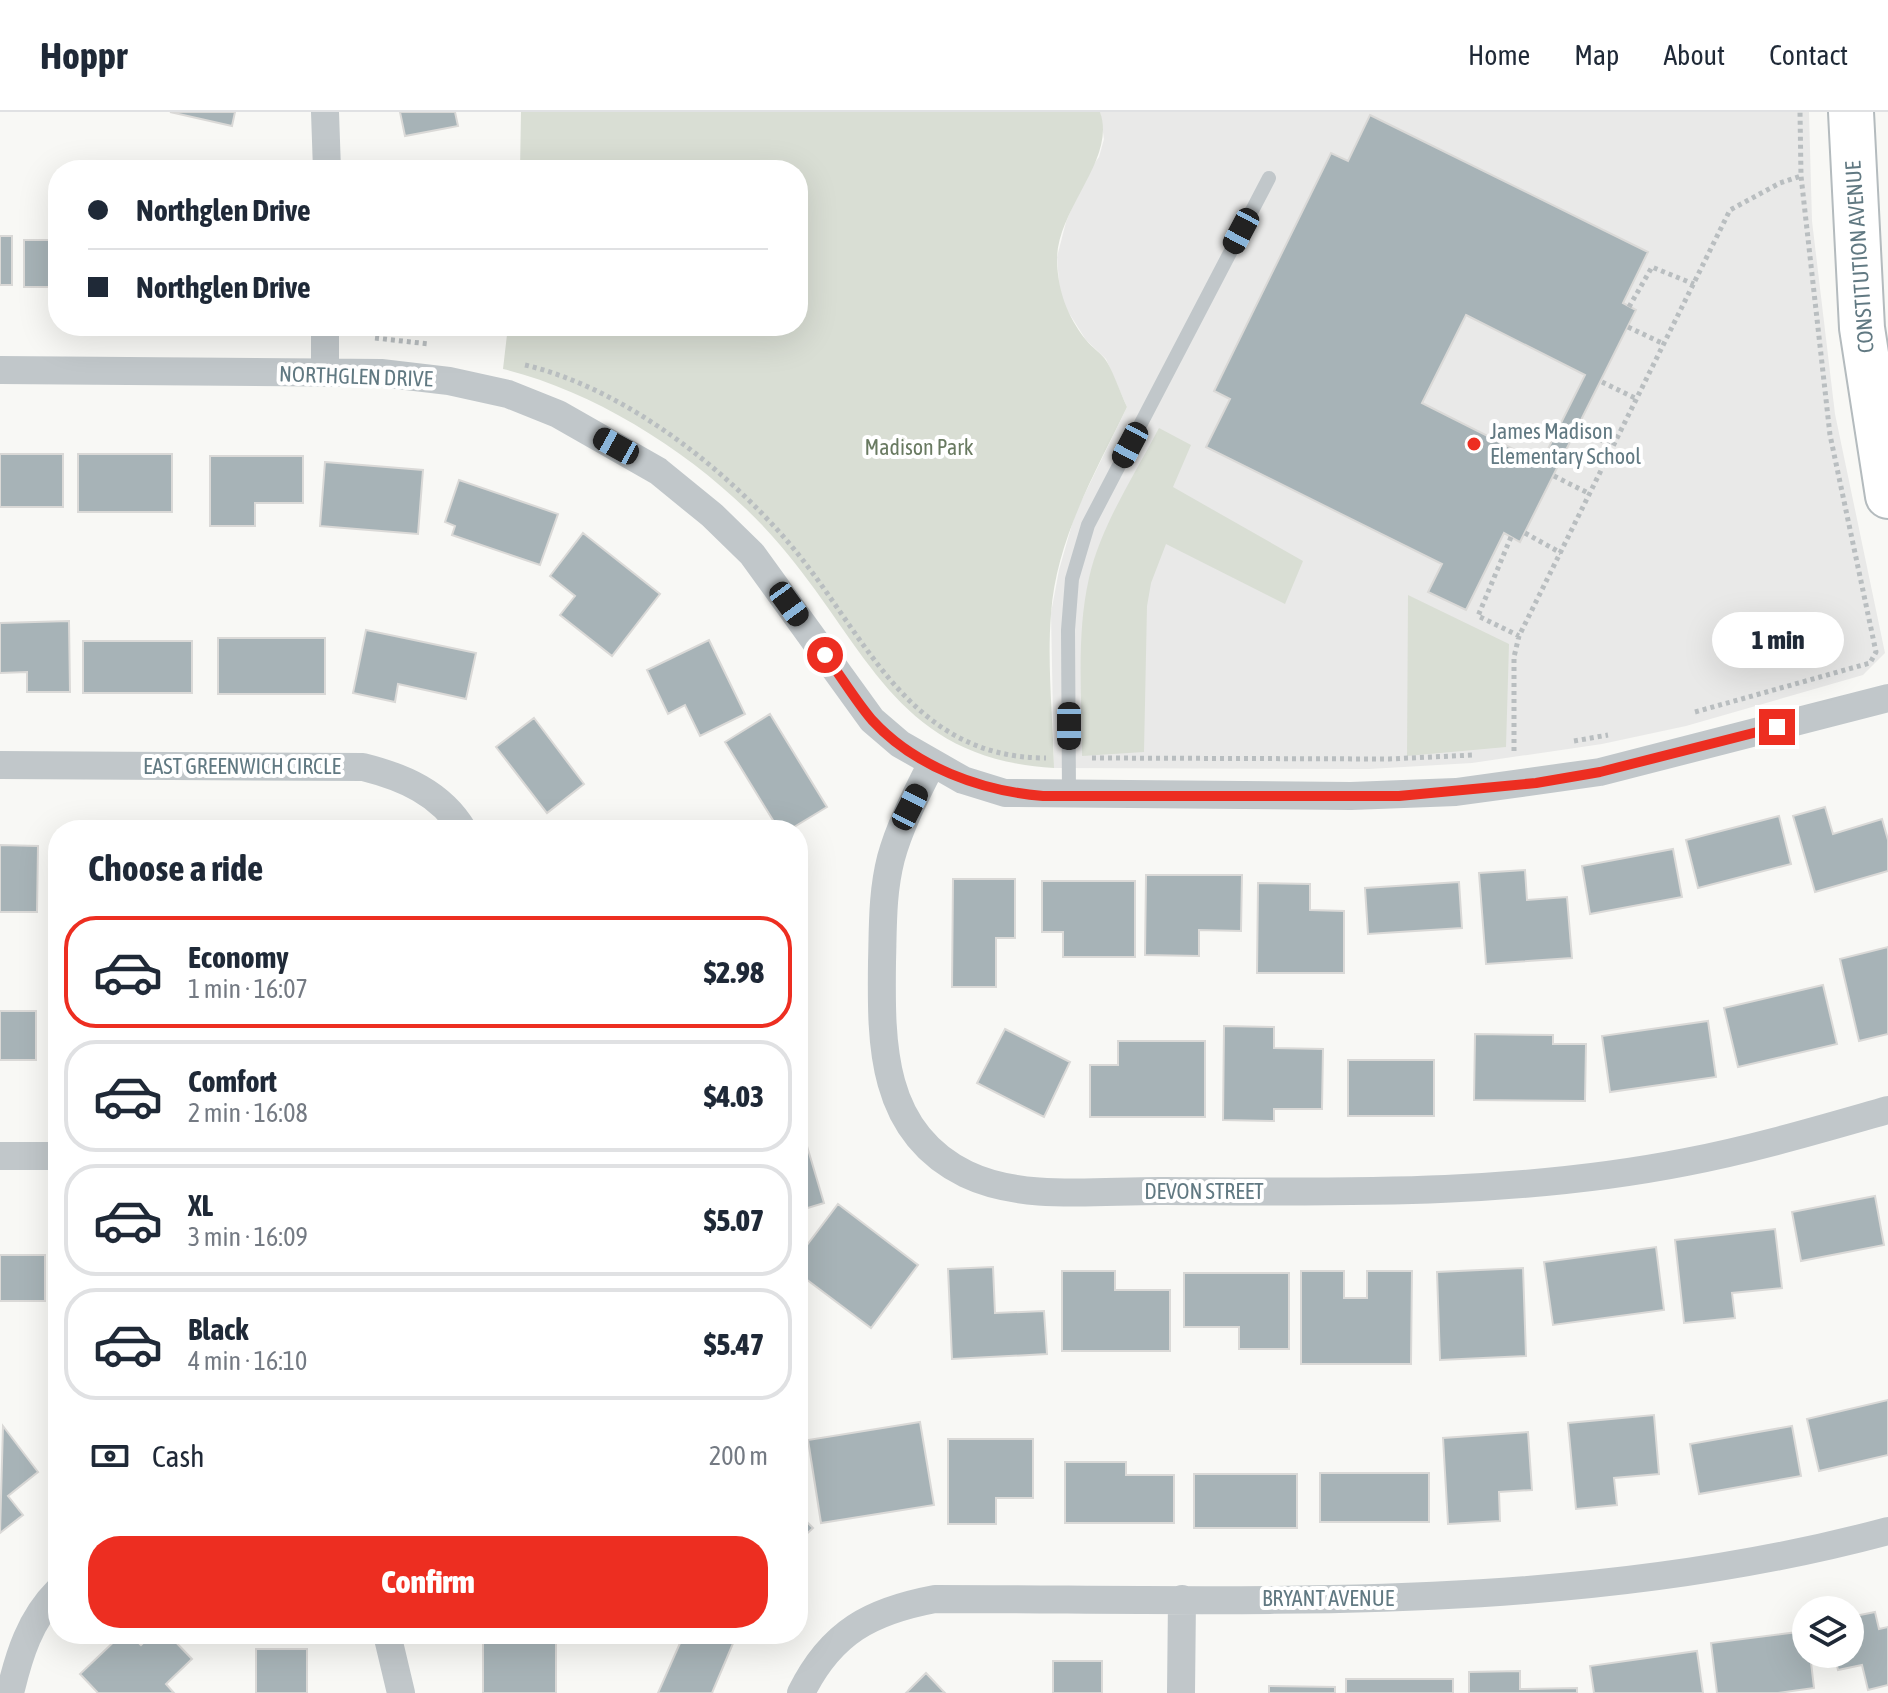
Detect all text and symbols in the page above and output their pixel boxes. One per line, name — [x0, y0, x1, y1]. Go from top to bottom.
text: Hoppr — [40, 34, 127, 77]
text: Home — [1468, 39, 1530, 71]
text: Map — [1574, 39, 1619, 71]
text: About — [1663, 39, 1725, 71]
text: Contact — [1769, 39, 1848, 71]
street label: CONSTITUTION AVENUE — [1839, 160, 1879, 354]
text: Northglen Drive — [136, 193, 311, 227]
car — [1219, 204, 1263, 258]
text: Northglen Drive — [136, 270, 311, 304]
street label: NORTHGLEN DRIVE — [279, 360, 434, 392]
car — [1108, 418, 1152, 472]
place label: James Madison Elementary School — [1490, 418, 1641, 469]
car — [589, 424, 643, 468]
park label: Madison Park — [865, 434, 974, 460]
marker: James Madison Elementary School — [1465, 435, 1483, 453]
car — [765, 578, 813, 630]
callout: 1 min — [1711, 611, 1843, 667]
text: 1 min — [1751, 625, 1805, 655]
route start — [807, 637, 843, 673]
car — [1057, 702, 1081, 750]
route end — [1759, 709, 1795, 745]
street label: EAST GREENWICH CIRCLE — [143, 753, 342, 779]
car — [888, 780, 932, 834]
text: Choose a ride — [88, 847, 263, 889]
icon: car — [92, 936, 164, 1008]
text: Economy — [188, 940, 289, 974]
text: $2.98 — [704, 955, 764, 989]
text: 1 min · 16:07 — [188, 974, 308, 1004]
icon: car — [92, 1060, 164, 1132]
text: Comfort — [188, 1064, 277, 1098]
text: $4.03 — [704, 1079, 764, 1113]
text: 2 min · 16:08 — [188, 1098, 308, 1128]
street label: DEVON STREET — [1144, 1178, 1264, 1204]
icon: car — [92, 1184, 164, 1256]
text: XL — [188, 1188, 213, 1222]
text: $5.07 — [704, 1203, 764, 1237]
text: 3 min · 16:09 — [188, 1222, 308, 1252]
icon: car — [92, 1308, 164, 1380]
text: Black — [188, 1312, 248, 1346]
text: $5.47 — [704, 1327, 764, 1361]
text: 4 min · 16:10 — [188, 1346, 307, 1376]
icon: cash — [88, 1434, 132, 1478]
text: Cash — [152, 1439, 205, 1473]
text: 200 m — [709, 1441, 768, 1471]
button: Confirm — [88, 1536, 768, 1628]
street label: BRYANT AVENUE — [1262, 1585, 1395, 1611]
map controls — [1792, 1596, 1864, 1668]
button: layers — [1792, 1596, 1864, 1668]

